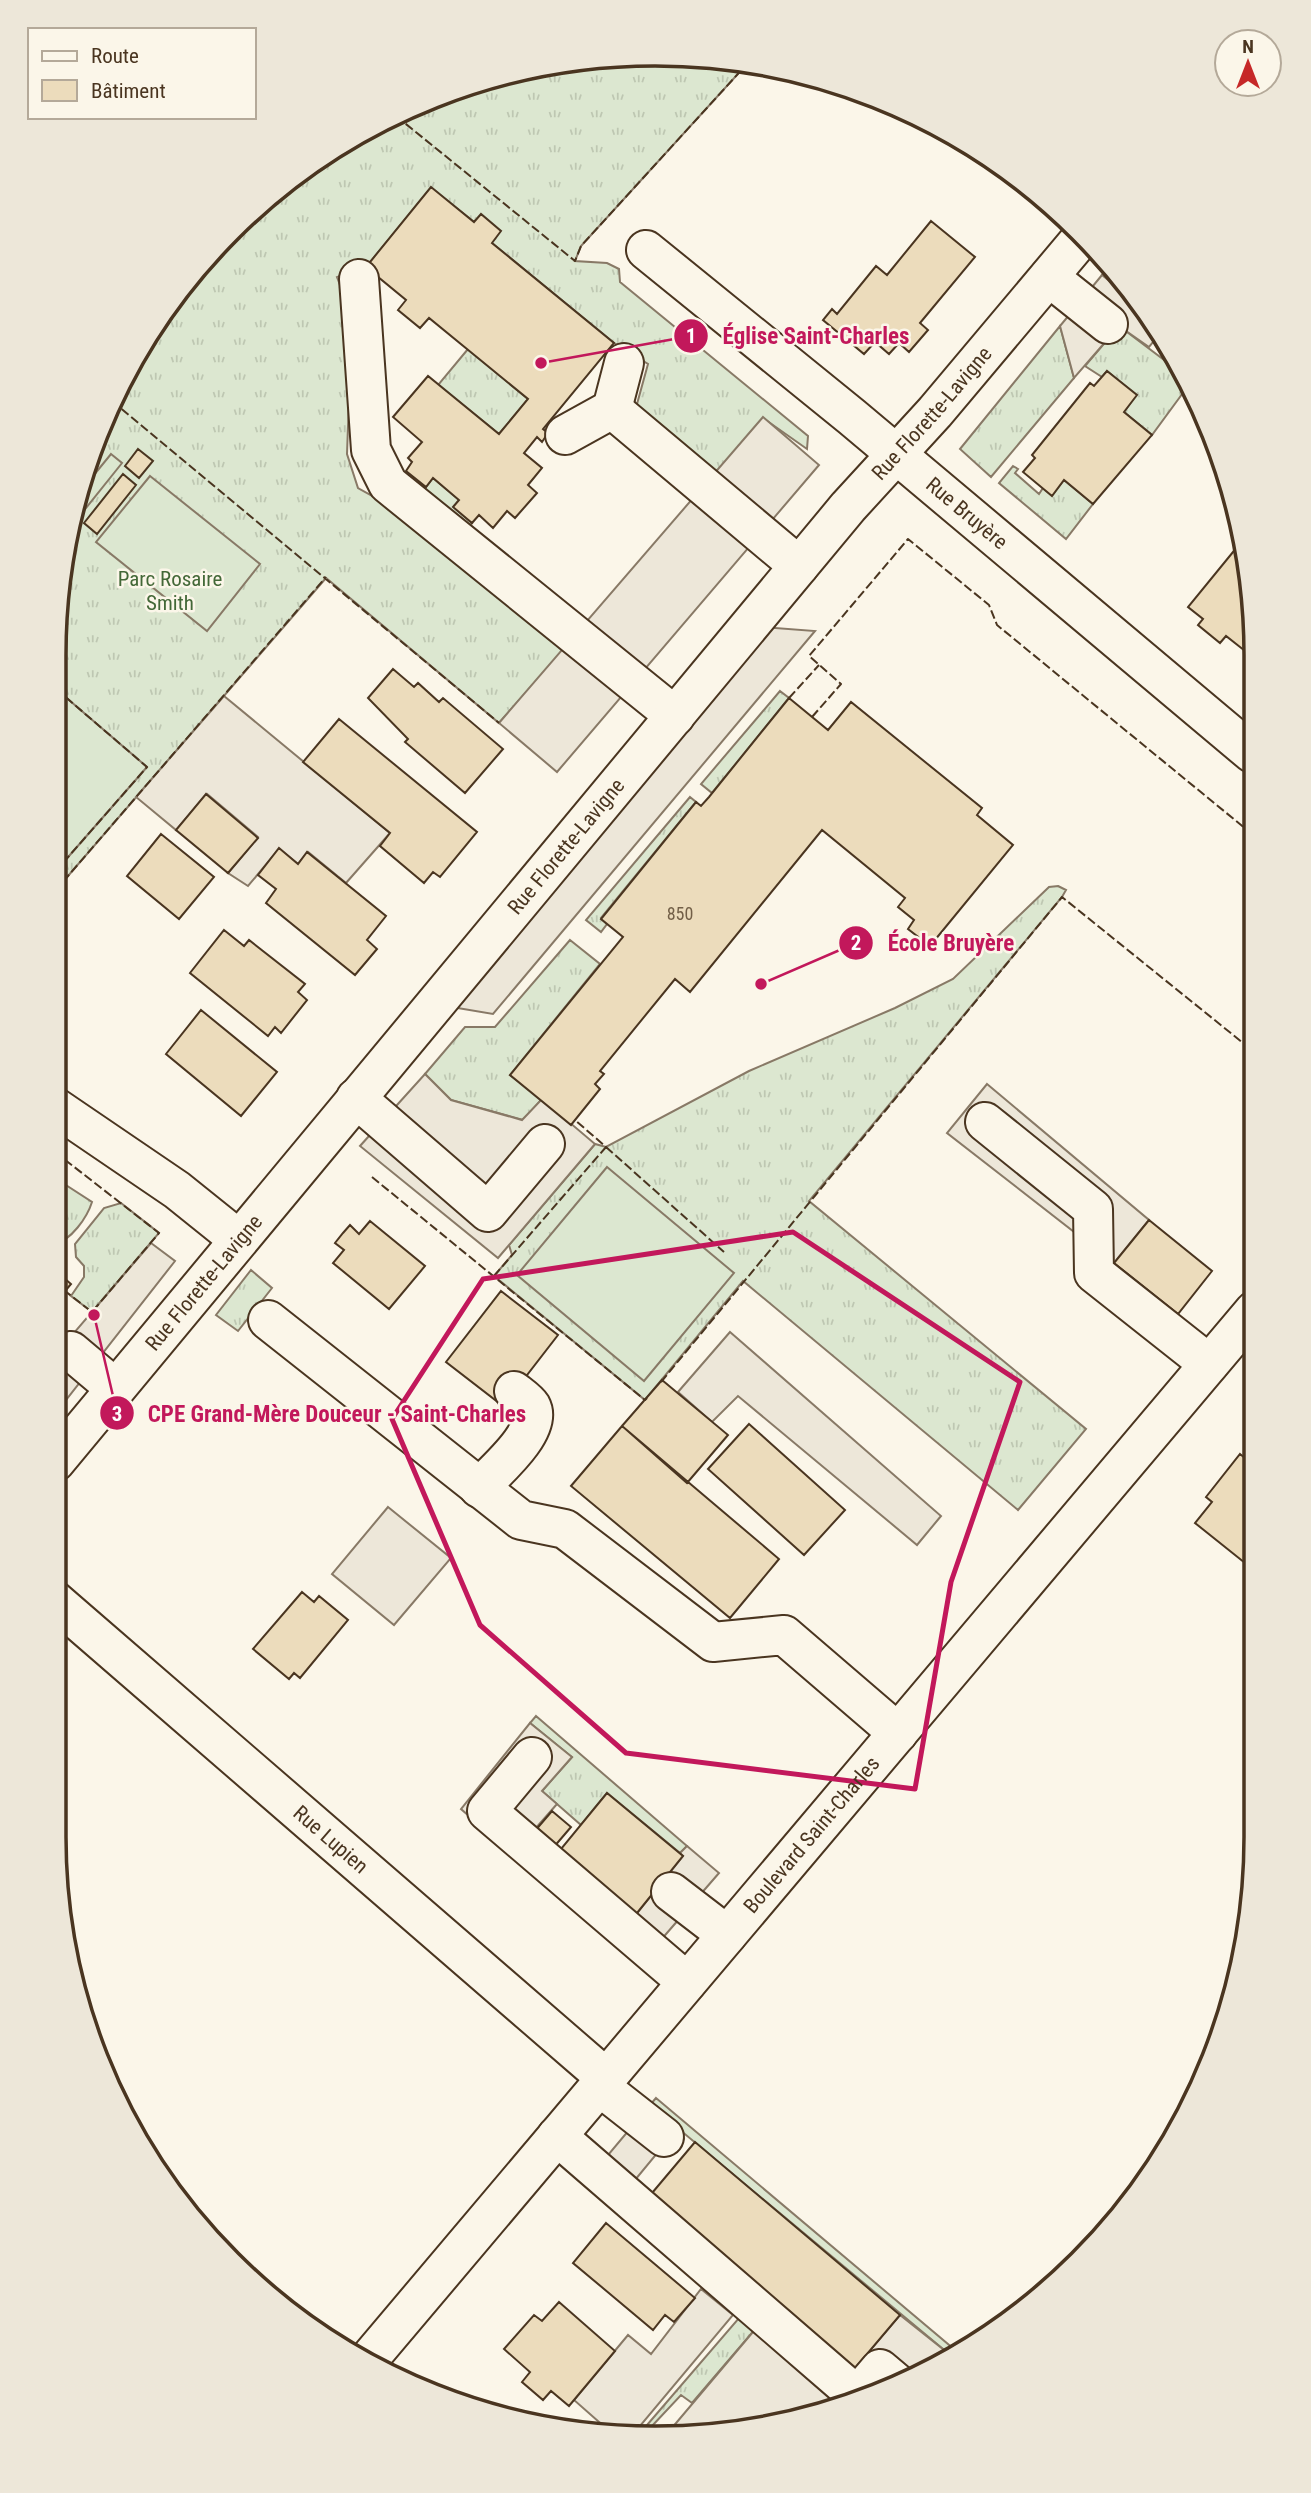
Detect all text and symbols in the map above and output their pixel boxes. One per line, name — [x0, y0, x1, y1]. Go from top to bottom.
legend — [28, 28, 256, 119]
north arrow — [1213, 28, 1283, 98]
text: N — [1242, 35, 1254, 58]
text: Route — [91, 44, 139, 68]
text: Bâtiment — [91, 79, 166, 103]
callout: Église Saint-Charles — [674, 314, 924, 358]
text: Église Saint-Charles — [723, 322, 909, 350]
text: 1 — [686, 324, 696, 348]
street label: Rue Florette-Lavigne — [867, 342, 997, 485]
street label: Rue Bruyère — [921, 472, 1012, 554]
park label: Parc Rosaire Smith — [118, 567, 222, 615]
street label: Rue Florette-Lavigne — [503, 774, 629, 919]
house number: 850 — [667, 903, 693, 924]
callout: École Bruyère — [839, 921, 1028, 965]
text: École Bruyère — [888, 929, 1014, 957]
text: 2 — [851, 931, 861, 955]
street label: Rue Florette-Lavigne — [141, 1210, 267, 1355]
callout: CPE Grand-Mère Douceur - Saint-Charles — [99, 1391, 541, 1435]
text: CPE Grand-Mère Douceur - Saint-Charles — [148, 1401, 526, 1428]
text: 3 — [112, 1402, 122, 1426]
street label: Boulevard Saint-Charles — [739, 1752, 884, 1918]
street label: Rue Lupien — [288, 1801, 373, 1878]

